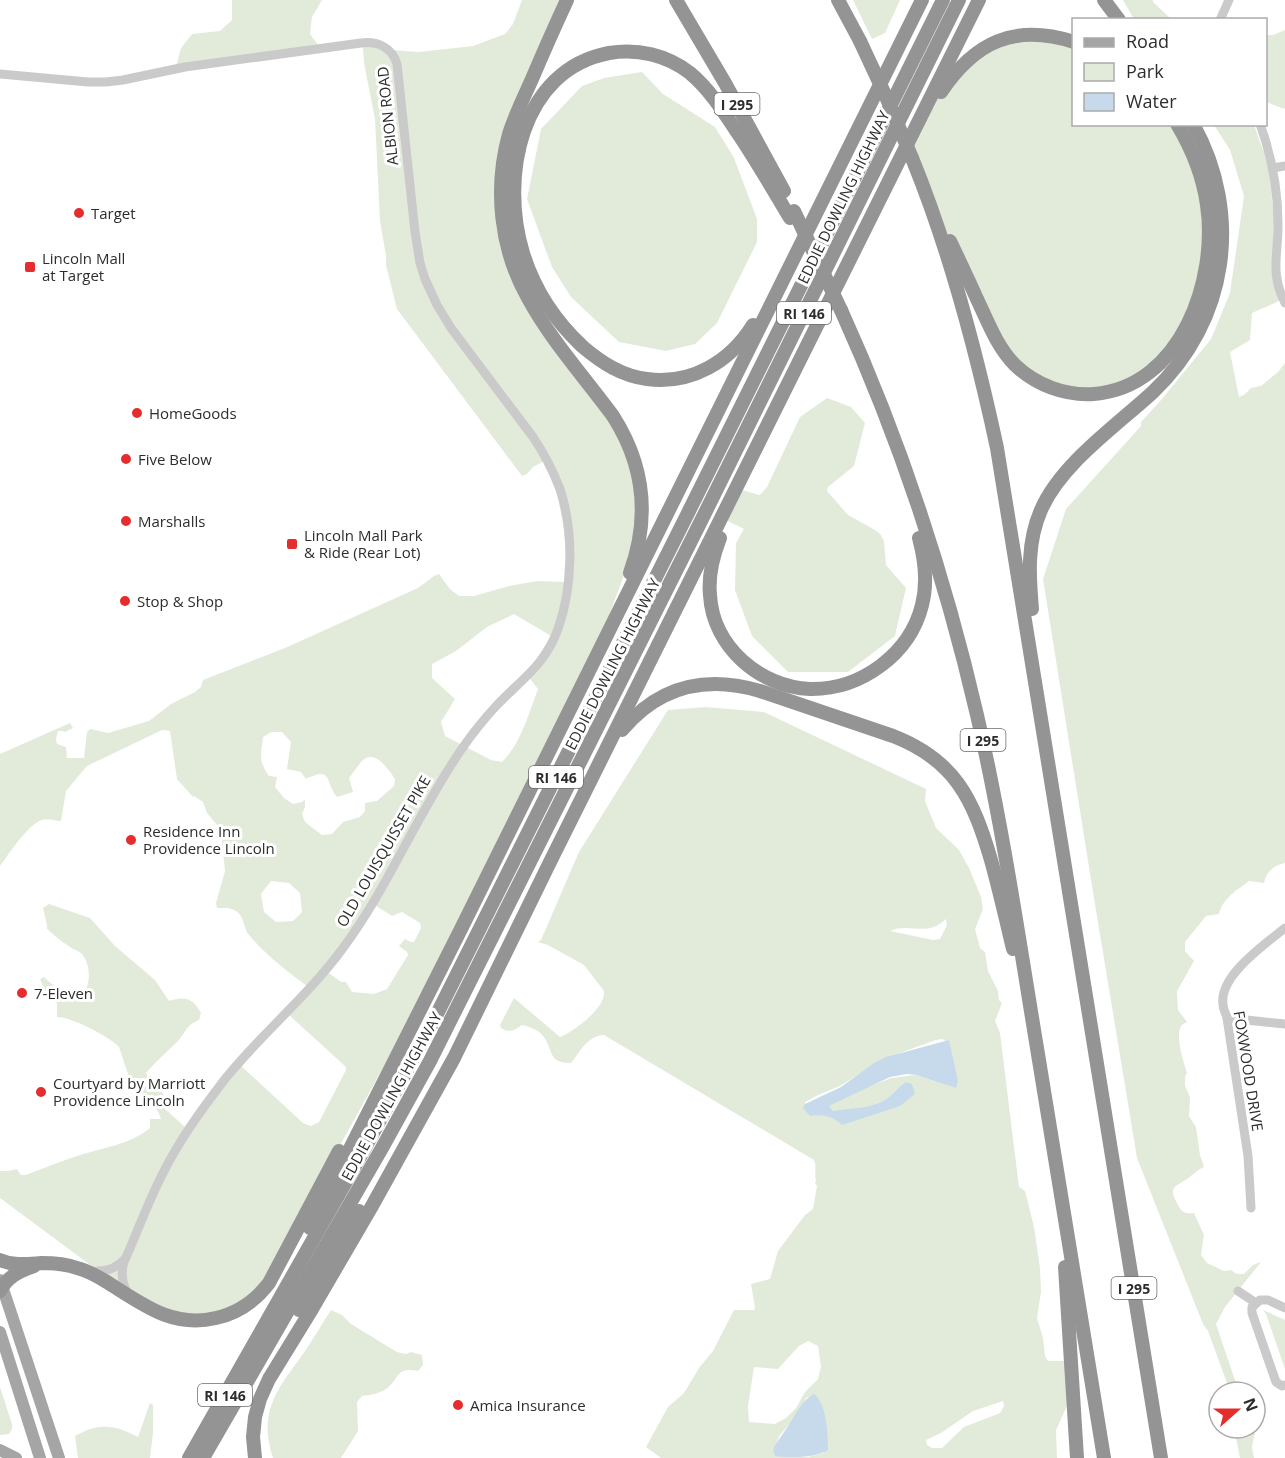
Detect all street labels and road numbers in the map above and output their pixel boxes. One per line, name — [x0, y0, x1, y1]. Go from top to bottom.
street label: ALBION ROAD — [372, 66, 402, 166]
road number: I 295 — [714, 93, 760, 115]
street label: EDDIE DOWLING HIGHWAY — [792, 107, 894, 287]
road number: RI 146 — [777, 302, 831, 324]
street label: EDDIE DOWLING HIGHWAY — [560, 574, 664, 753]
road number: I 295 — [960, 729, 1006, 751]
road number: RI 146 — [529, 766, 583, 788]
street label: OLD LOUISQUISSET PIKE — [331, 772, 435, 930]
street label: EDDIE DOWLING HIGHWAY — [336, 1008, 446, 1184]
street label: FOXWOOD DRIVE — [1230, 1009, 1268, 1133]
road number: I 295 — [1112, 1277, 1156, 1299]
road number: RI 146 — [198, 1384, 252, 1406]

